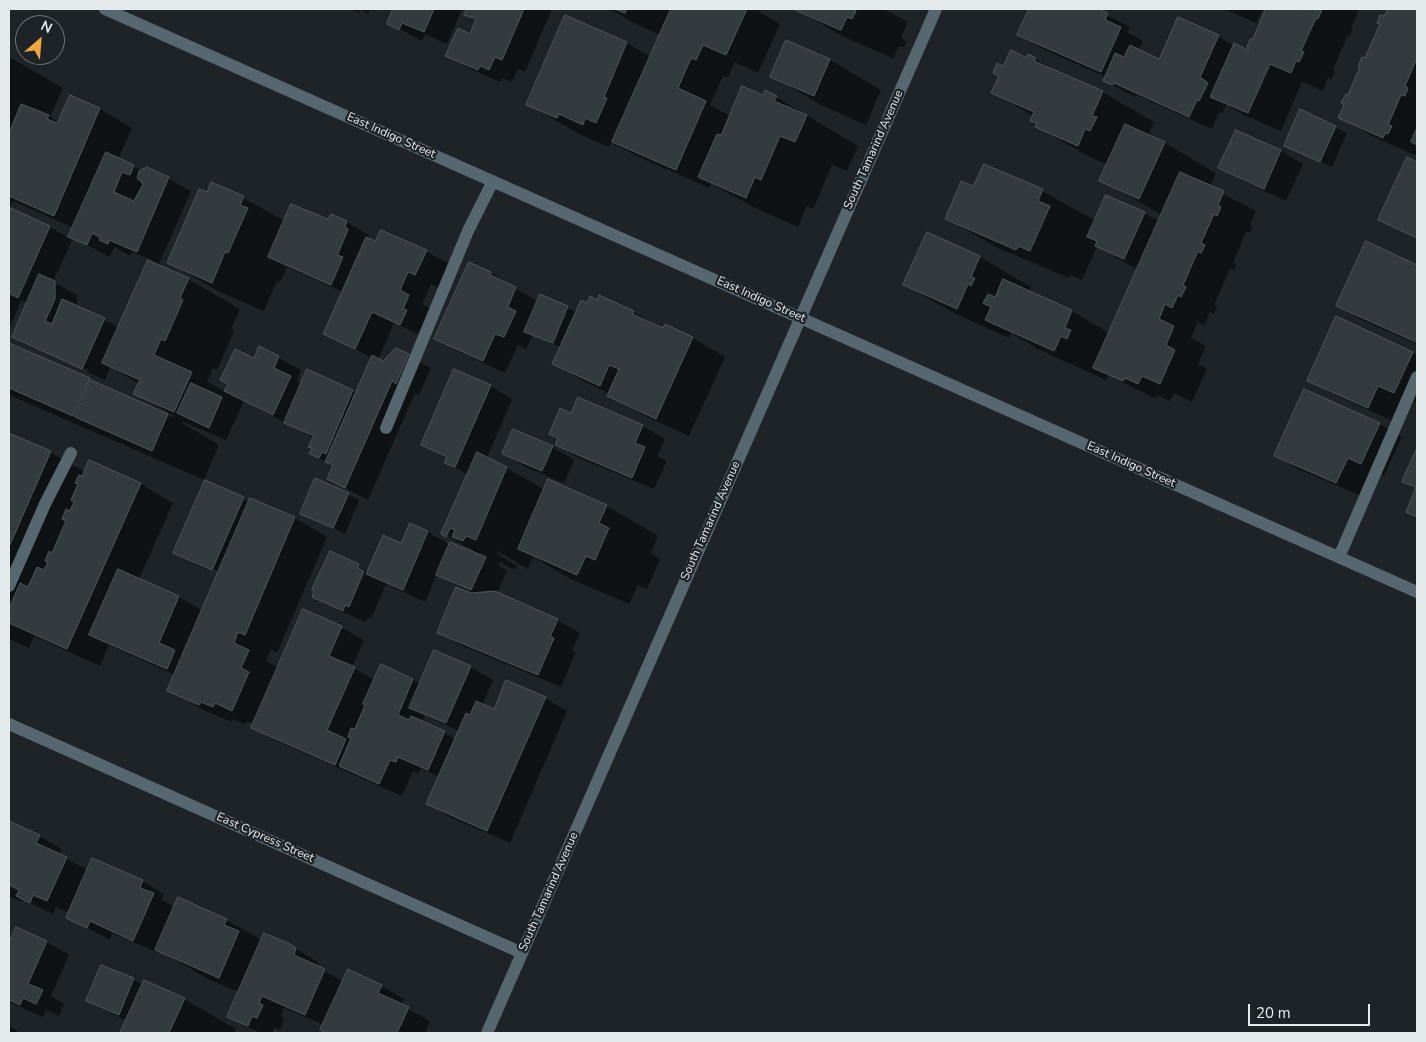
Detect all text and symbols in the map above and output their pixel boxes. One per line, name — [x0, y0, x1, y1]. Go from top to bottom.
north arrow — [15, 15, 65, 65]
text: N — [38, 16, 56, 38]
street label: South Tamarind Avenue — [841, 88, 907, 212]
street label: East Indigo Street — [344, 110, 438, 162]
street label: East Indigo Street — [714, 274, 808, 326]
street label: East Indigo Street — [1084, 439, 1178, 491]
street label: South Tamarind Avenue — [678, 459, 744, 583]
street label: East Cypress Street — [214, 810, 316, 866]
street label: South Tamarind Avenue — [516, 830, 582, 954]
scale bar — [1251, 994, 1374, 1026]
text: 20 m — [1256, 1003, 1291, 1023]

